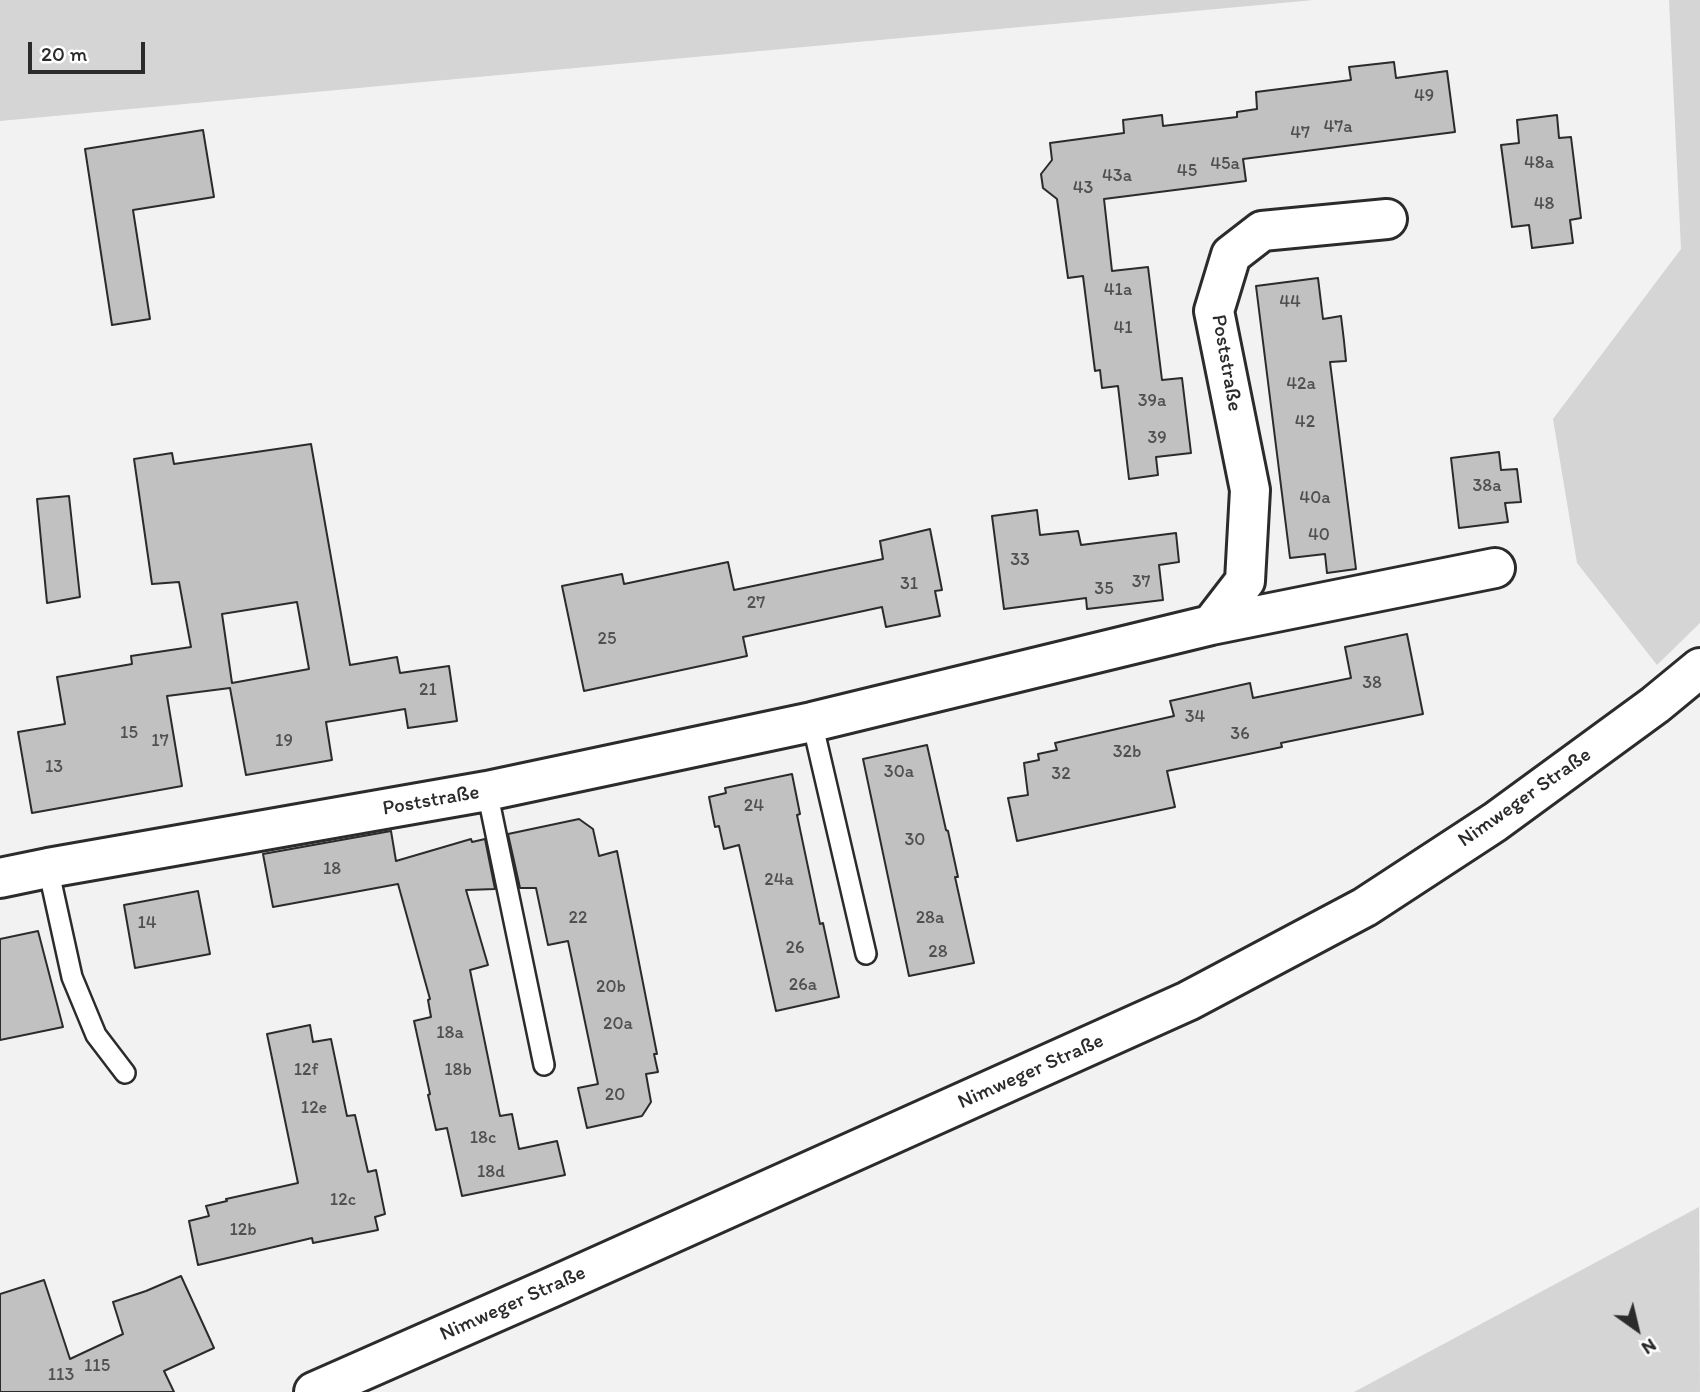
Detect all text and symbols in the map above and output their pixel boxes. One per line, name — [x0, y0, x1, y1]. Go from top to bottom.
scale bar — [32, 28, 149, 72]
text: 20 m — [41, 41, 87, 66]
house number: 49 — [1414, 85, 1434, 107]
house number: 47a — [1323, 116, 1353, 138]
house number: 47 — [1290, 122, 1310, 144]
house number: 48a — [1524, 152, 1554, 174]
house number: 45a — [1210, 153, 1240, 175]
house number: 45 — [1177, 160, 1197, 182]
house number: 43a — [1102, 165, 1132, 187]
house number: 43 — [1073, 177, 1093, 199]
house number: 48 — [1534, 193, 1554, 215]
house number: 41a — [1104, 279, 1132, 301]
house number: 44 — [1279, 291, 1301, 313]
street label: Poststraße — [1205, 313, 1247, 413]
house number: 41 — [1113, 317, 1133, 339]
house number: 42a — [1286, 373, 1316, 395]
house number: 39a — [1138, 390, 1166, 412]
house number: 42 — [1295, 411, 1315, 433]
house number: 39 — [1147, 427, 1167, 449]
house number: 38a — [1472, 475, 1502, 497]
house number: 40a — [1299, 487, 1331, 509]
house number: 40 — [1308, 524, 1330, 546]
house number: 33 — [1010, 549, 1030, 571]
house number: 37 — [1132, 571, 1150, 593]
house number: 31 — [900, 573, 918, 595]
house number: 35 — [1094, 578, 1114, 600]
house number: 27 — [747, 592, 765, 614]
house number: 25 — [598, 628, 616, 650]
house number: 38 — [1362, 672, 1382, 694]
house number: 21 — [419, 679, 437, 701]
house number: 34 — [1185, 706, 1205, 728]
house number: 15 — [120, 722, 138, 744]
house number: 36 — [1230, 723, 1250, 745]
house number: 17 — [151, 730, 169, 752]
house number: 19 — [275, 730, 293, 752]
house number: 32b — [1113, 741, 1141, 763]
street label: Nimweger Straße — [1454, 743, 1596, 853]
house number: 13 — [45, 756, 63, 778]
house number: 30a — [884, 761, 914, 783]
house number: 32 — [1051, 763, 1071, 785]
street label: Poststraße — [381, 780, 481, 822]
house number: 24 — [744, 795, 764, 817]
house number: 30 — [905, 829, 925, 851]
house number: 18 — [323, 858, 341, 880]
house number: 24a — [764, 869, 794, 891]
house number: 22 — [569, 907, 587, 929]
house number: 28a — [916, 907, 944, 929]
house number: 14 — [137, 912, 157, 934]
house number: 26 — [786, 937, 804, 959]
house number: 28 — [928, 941, 948, 963]
house number: 26a — [789, 974, 817, 996]
house number: 20b — [596, 976, 626, 998]
house number: 20a — [603, 1013, 633, 1035]
house number: 18a — [436, 1022, 464, 1044]
street label: Nimweger Straße — [954, 1029, 1108, 1115]
house number: 12f — [294, 1059, 318, 1081]
house number: 18b — [444, 1059, 472, 1081]
house number: 20 — [605, 1084, 625, 1106]
house number: 12e — [301, 1097, 327, 1119]
house number: 18c — [470, 1127, 496, 1149]
house number: 18d — [477, 1161, 505, 1183]
house number: 12c — [330, 1189, 356, 1211]
house number: 12b — [229, 1219, 257, 1241]
street label: Nimweger Straße — [436, 1261, 590, 1347]
north arrow — [1602, 1294, 1672, 1364]
text: N — [1637, 1334, 1661, 1360]
house number: 115 — [84, 1355, 110, 1377]
house number: 113 — [48, 1364, 74, 1386]

